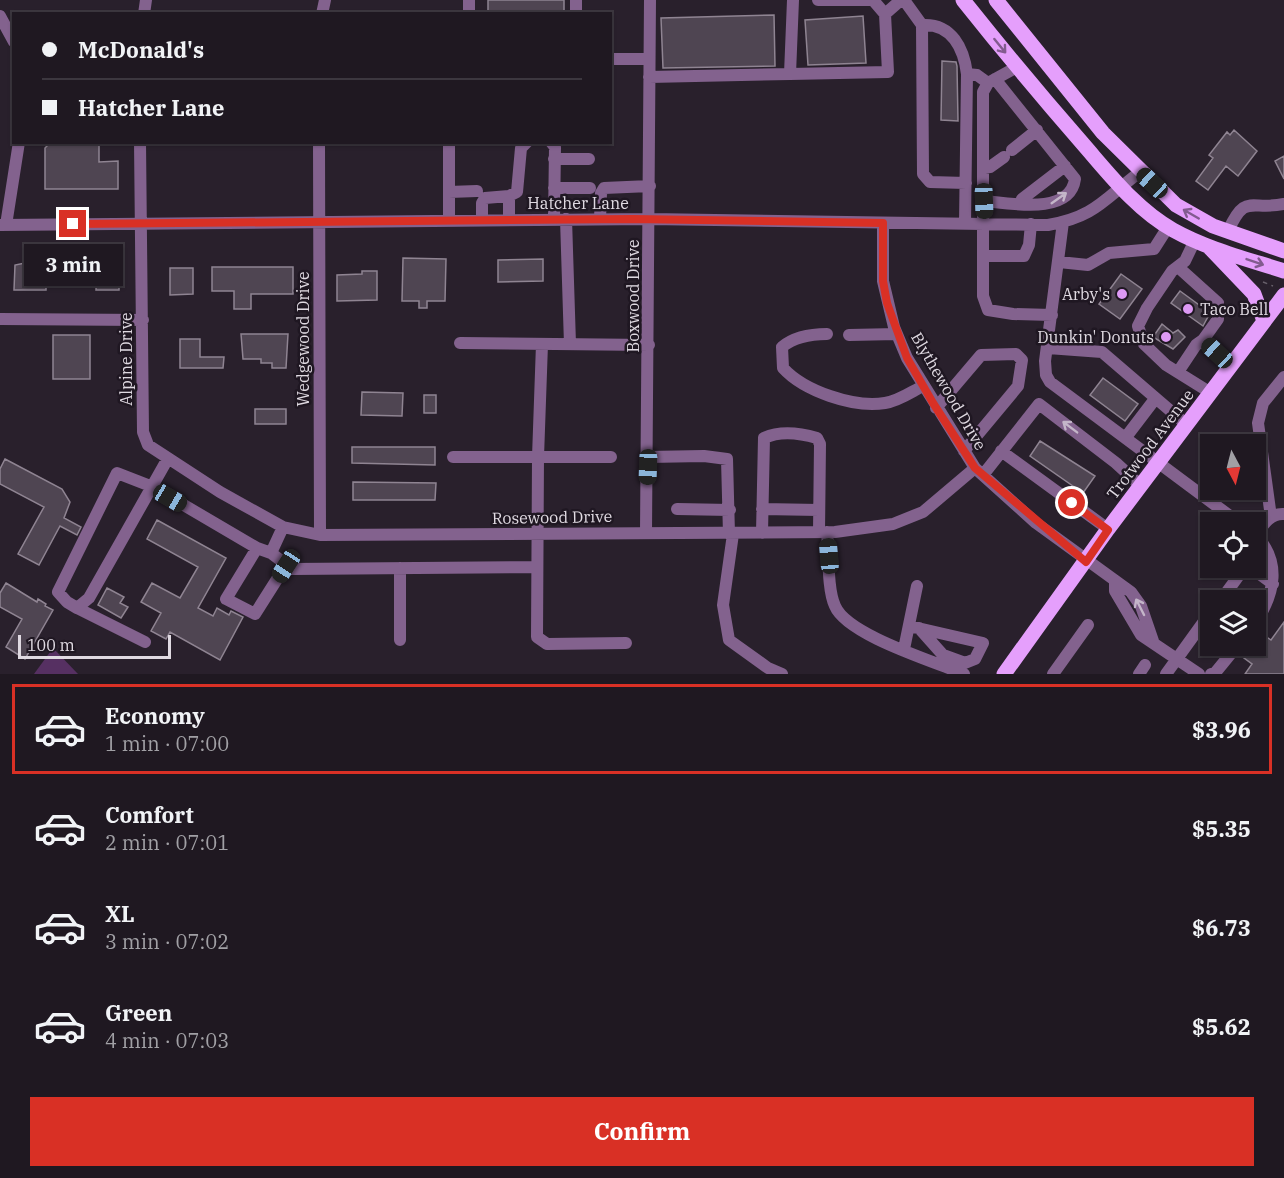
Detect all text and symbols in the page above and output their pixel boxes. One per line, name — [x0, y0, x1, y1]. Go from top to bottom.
text: McDonald's — [78, 35, 204, 64]
one-way arrow — [993, 37, 1006, 53]
text: Hatcher Lane — [78, 93, 225, 122]
car — [1133, 164, 1171, 202]
car — [974, 183, 994, 219]
one-way arrow — [1051, 192, 1067, 204]
street label: Hatcher Lane — [527, 193, 629, 213]
one-way arrow — [1183, 208, 1200, 220]
route end — [59, 210, 86, 237]
street label: Boxwood Drive — [623, 240, 643, 352]
callout: 3 min — [23, 245, 122, 287]
text: 3 min — [46, 251, 102, 278]
one-way arrow — [1245, 257, 1264, 268]
street label: Wedgewood Drive — [293, 272, 313, 406]
place label: Arby's — [1062, 284, 1110, 304]
marker: Arby's — [1115, 287, 1129, 301]
place label: Taco Bell — [1200, 299, 1268, 319]
marker: Taco Bell — [1181, 302, 1195, 316]
street label: Alpine Drive — [116, 312, 136, 406]
place label: Dunkin' Donuts — [1037, 327, 1154, 347]
street label: Blythewood Drive — [907, 328, 991, 454]
marker: Dunkin' Donuts — [1159, 330, 1173, 344]
car — [1198, 334, 1236, 372]
street label: Trotwood Avenue — [1102, 385, 1198, 503]
one-way arrow — [1062, 421, 1078, 434]
north arrow — [1200, 434, 1266, 500]
map controls — [1200, 434, 1266, 656]
car — [638, 449, 658, 485]
car — [150, 481, 190, 515]
route start — [1058, 489, 1085, 516]
street label: Rosewood Drive — [492, 506, 612, 528]
button: locate — [1200, 512, 1266, 578]
car — [818, 537, 840, 575]
car — [269, 546, 303, 586]
button: layers — [1200, 590, 1266, 656]
one-way arrow — [1133, 598, 1145, 616]
scale bar — [18, 632, 171, 660]
text: 100 m — [27, 635, 75, 655]
text: Economy — [105, 701, 205, 730]
icon: car — [33, 702, 87, 756]
text: $3.96 — [1192, 715, 1251, 744]
text: 1 min · 07:00 — [105, 730, 229, 757]
text: Comfort — [105, 800, 194, 829]
icon: car — [33, 801, 87, 855]
text: $5.35 — [1192, 814, 1251, 843]
text: 2 min · 07:01 — [105, 829, 229, 856]
text: XL — [105, 899, 135, 928]
icon: car — [33, 900, 87, 954]
text: $6.73 — [1192, 913, 1251, 942]
text: 3 min · 07:02 — [105, 928, 229, 955]
text: Green — [105, 998, 172, 1027]
icon: car — [33, 999, 87, 1053]
text: $5.62 — [1192, 1012, 1251, 1041]
text: 4 min · 07:03 — [105, 1027, 229, 1054]
button: Confirm — [30, 1097, 1254, 1166]

